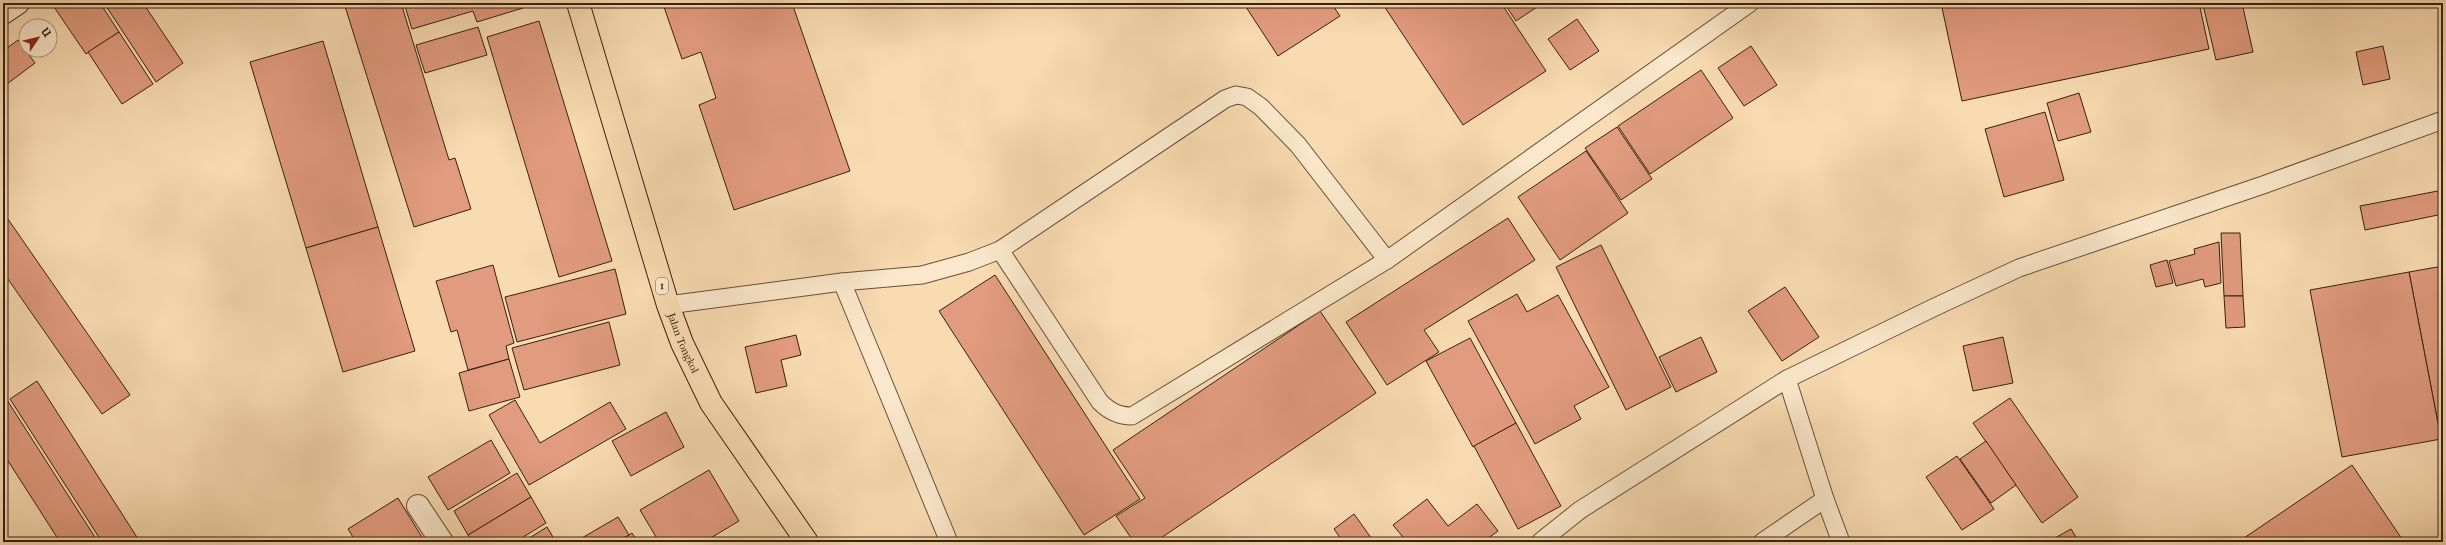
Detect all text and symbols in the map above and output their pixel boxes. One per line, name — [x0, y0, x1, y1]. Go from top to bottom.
north arrow — [18, 18, 58, 58]
text: U — [37, 24, 54, 40]
road number: 1 — [656, 278, 668, 294]
street label: Jalan Tongkol — [665, 310, 702, 375]

